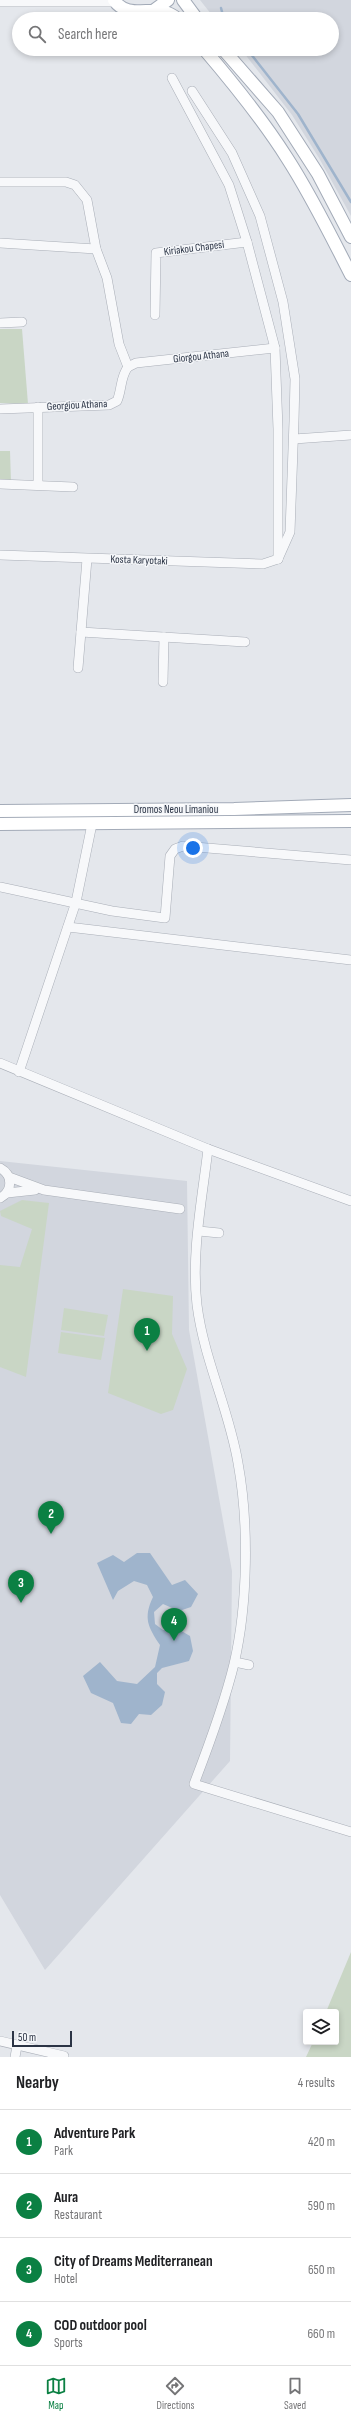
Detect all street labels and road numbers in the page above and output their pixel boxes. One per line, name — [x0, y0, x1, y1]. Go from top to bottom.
street label: Kiriakou Chapesi — [163, 238, 225, 258]
street label: Giorgou Athana — [172, 347, 230, 365]
street label: Georgiou Athana — [46, 397, 108, 413]
street label: Kosta Karyotaki — [110, 553, 168, 567]
street label: Dromos Neou Limaniou — [134, 803, 219, 816]

